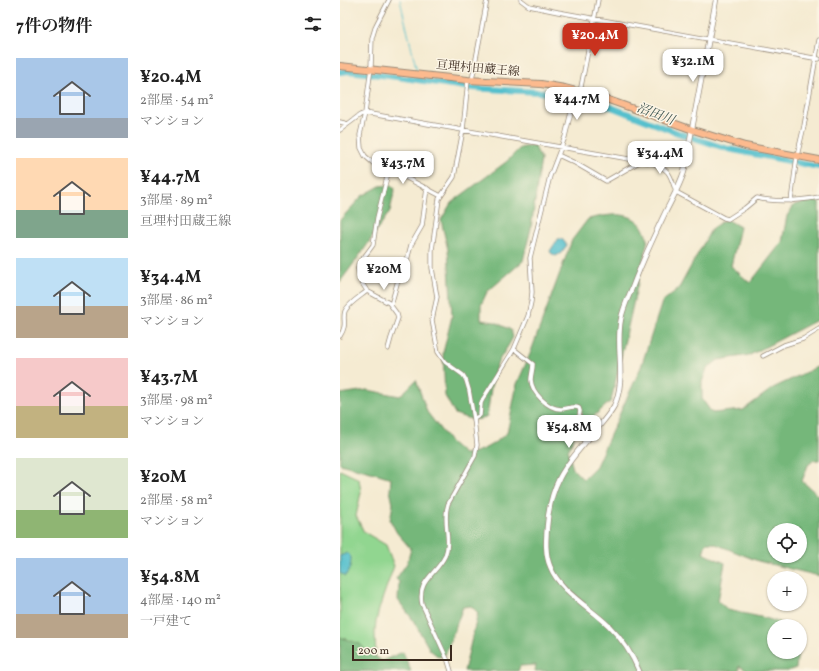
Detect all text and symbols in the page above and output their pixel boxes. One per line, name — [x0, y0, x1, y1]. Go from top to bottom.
icon: filters — [302, 13, 324, 35]
text: 7件の物件 — [16, 15, 92, 38]
pin: ¥20.4M — [562, 23, 628, 57]
text: ¥20.4M — [571, 27, 619, 45]
pin: ¥32.1M — [660, 49, 726, 83]
text: ¥32.1M — [671, 53, 715, 71]
street label: 亘理村田蔵王線 — [435, 57, 520, 81]
text: ¥20.4M — [140, 66, 202, 89]
icon: home — [48, 74, 96, 122]
pin: ¥44.7M — [544, 87, 610, 121]
text: ¥44.7M — [554, 91, 600, 109]
text: 2部屋 · 54 m² — [140, 92, 214, 110]
water label: 沼田川 — [634, 99, 679, 131]
text: マンション — [140, 113, 204, 131]
pin: ¥34.4M — [627, 141, 693, 175]
text: ¥34.4M — [637, 145, 683, 163]
pin: ¥43.7M — [370, 151, 436, 185]
text: ¥43.7M — [381, 155, 425, 173]
text: ¥44.7M — [140, 166, 200, 189]
icon: home — [48, 174, 96, 222]
text: 3部屋 · 89 m² — [140, 192, 213, 210]
text: 亘理村田蔵王線 — [140, 213, 231, 231]
pin: ¥20M — [360, 257, 408, 291]
text: ¥20M — [366, 261, 402, 279]
text: ¥34.4M — [140, 266, 201, 289]
icon: home — [48, 274, 96, 322]
text: 3部屋 · 86 m² — [140, 292, 213, 310]
text: マンション — [140, 313, 204, 331]
text: ¥43.7M — [140, 366, 198, 389]
icon: home — [48, 374, 96, 422]
text: 3部屋 · 98 m² — [140, 392, 213, 410]
text: マンション — [140, 413, 204, 431]
pin: ¥54.8M — [536, 415, 602, 449]
text: ¥54.8M — [546, 419, 592, 437]
text: ¥20M — [140, 466, 186, 489]
icon: home — [48, 474, 96, 522]
text: 2部屋 · 58 m² — [140, 492, 213, 510]
text: マンション — [140, 513, 204, 531]
map controls — [767, 523, 807, 659]
button: locate — [767, 523, 807, 563]
text: ¥54.8M — [140, 566, 200, 589]
button: + — [767, 571, 807, 611]
icon: home — [48, 574, 96, 622]
text: 4部屋 · 140 m² — [140, 592, 221, 610]
text: 一戸建て — [140, 613, 192, 631]
button: − — [767, 619, 807, 659]
scale bar — [352, 643, 452, 662]
text: 200 m — [358, 644, 389, 659]

